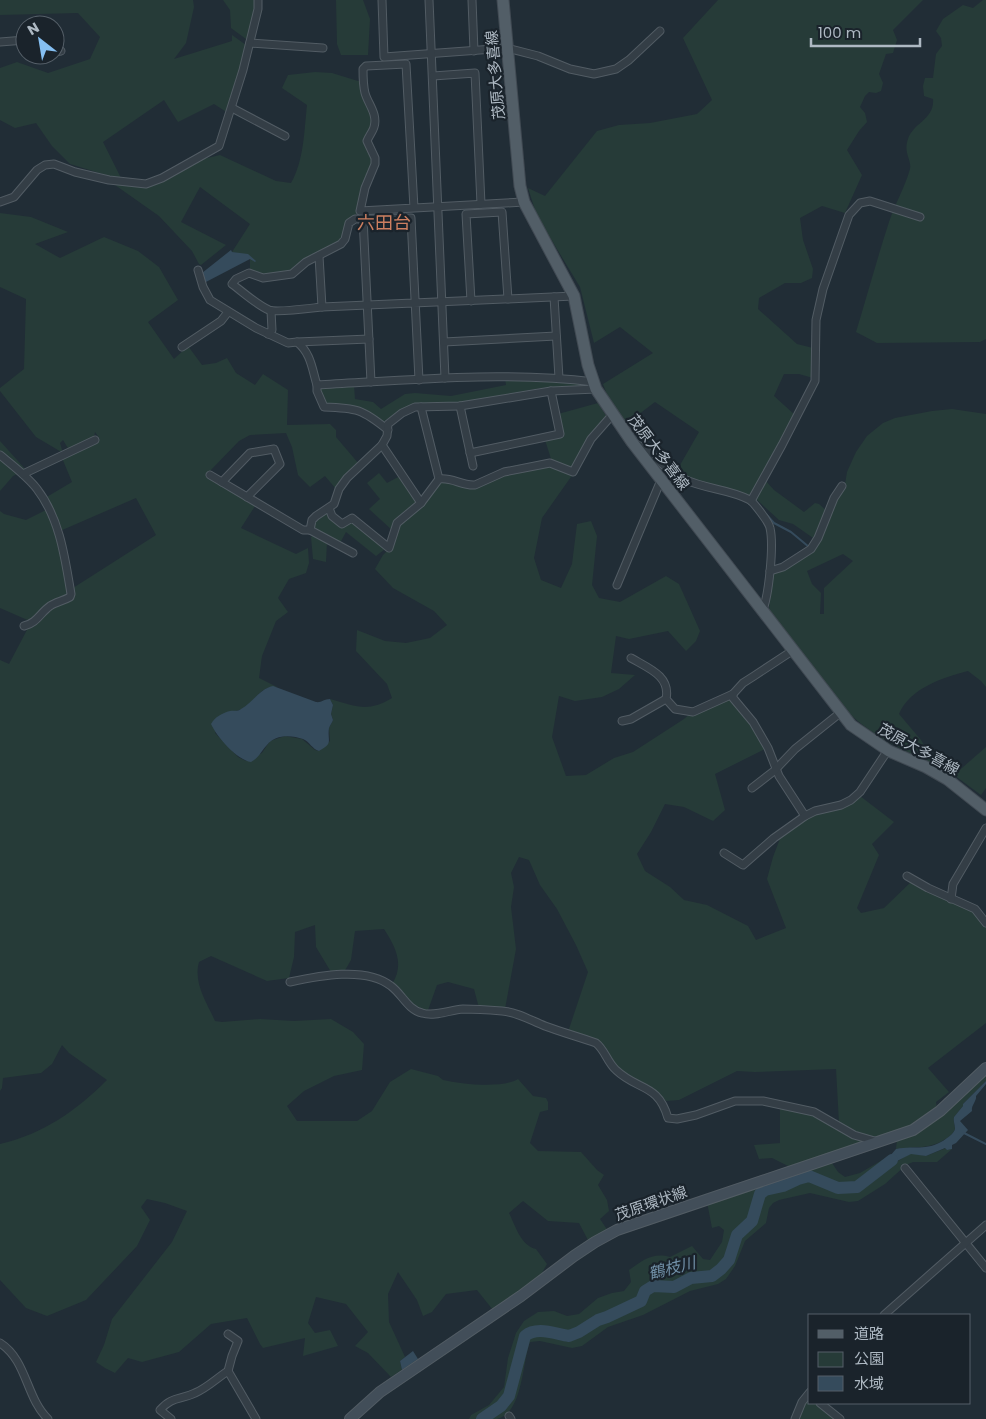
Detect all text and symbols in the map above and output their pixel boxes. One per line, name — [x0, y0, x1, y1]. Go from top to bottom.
north arrow — [15, 15, 65, 65]
scale bar — [811, 15, 920, 47]
text: N — [24, 18, 43, 40]
text: 100 m — [818, 22, 861, 43]
street label: 茂原大多喜線 — [481, 29, 509, 121]
district label: 六田台 — [357, 210, 411, 235]
street label: 茂原大多喜線 — [624, 410, 694, 494]
street label: 茂原大多喜線 — [875, 718, 963, 780]
street label: 茂原環状線 — [612, 1181, 690, 1225]
water label: 鶴枝川 — [646, 1251, 700, 1285]
legend — [808, 1314, 971, 1404]
text: 道路 — [854, 1323, 884, 1344]
text: 公園 — [854, 1348, 884, 1369]
text: 水域 — [854, 1373, 884, 1394]

